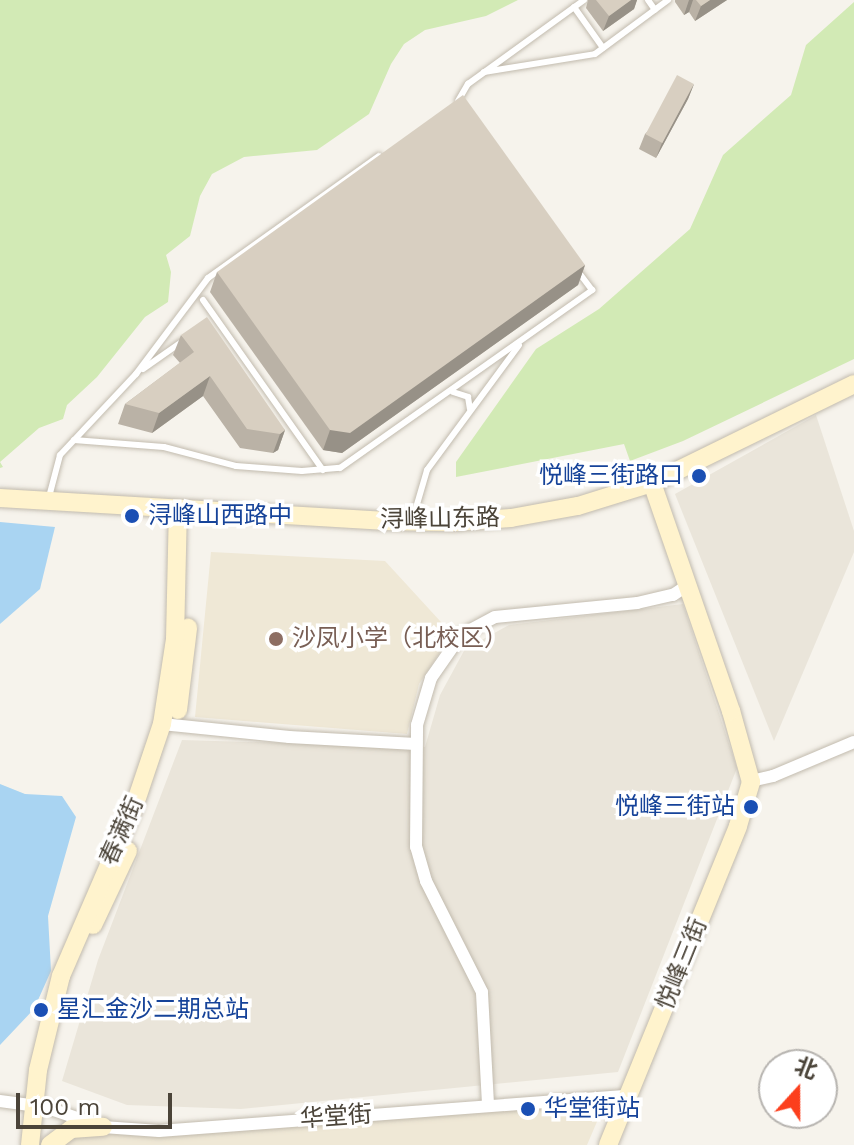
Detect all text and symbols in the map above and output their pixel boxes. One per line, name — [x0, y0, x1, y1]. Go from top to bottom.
place label: 悦峰三街路口 — [539, 462, 683, 490]
marker: 悦峰三街路口 — [690, 467, 708, 485]
place label: 浔峰山西路中 — [148, 502, 292, 530]
street label: 浔峰山东路 — [380, 504, 500, 534]
marker: 浔峰山西路中 — [123, 507, 141, 525]
place label: 沙凤小学（北校区） — [292, 625, 508, 653]
marker: 沙凤小学（北校区） — [267, 630, 285, 648]
street label: 春满街 — [94, 792, 150, 870]
place label: 悦峰三街站 — [615, 793, 735, 821]
marker: 悦峰三街站 — [742, 798, 760, 816]
street label: 悦峰三街 — [651, 914, 713, 1014]
place label: 星汇金沙二期总站 — [57, 996, 249, 1024]
marker: 星汇金沙二期总站 — [32, 1001, 50, 1019]
north arrow — [758, 1049, 838, 1129]
text: 北 — [791, 1052, 821, 1084]
scale bar — [20, 1077, 176, 1127]
text: 100 m — [30, 1093, 100, 1121]
place label: 华堂街站 — [544, 1095, 640, 1123]
street label: 华堂街 — [299, 1100, 373, 1134]
marker: 华堂街站 — [519, 1100, 537, 1118]

